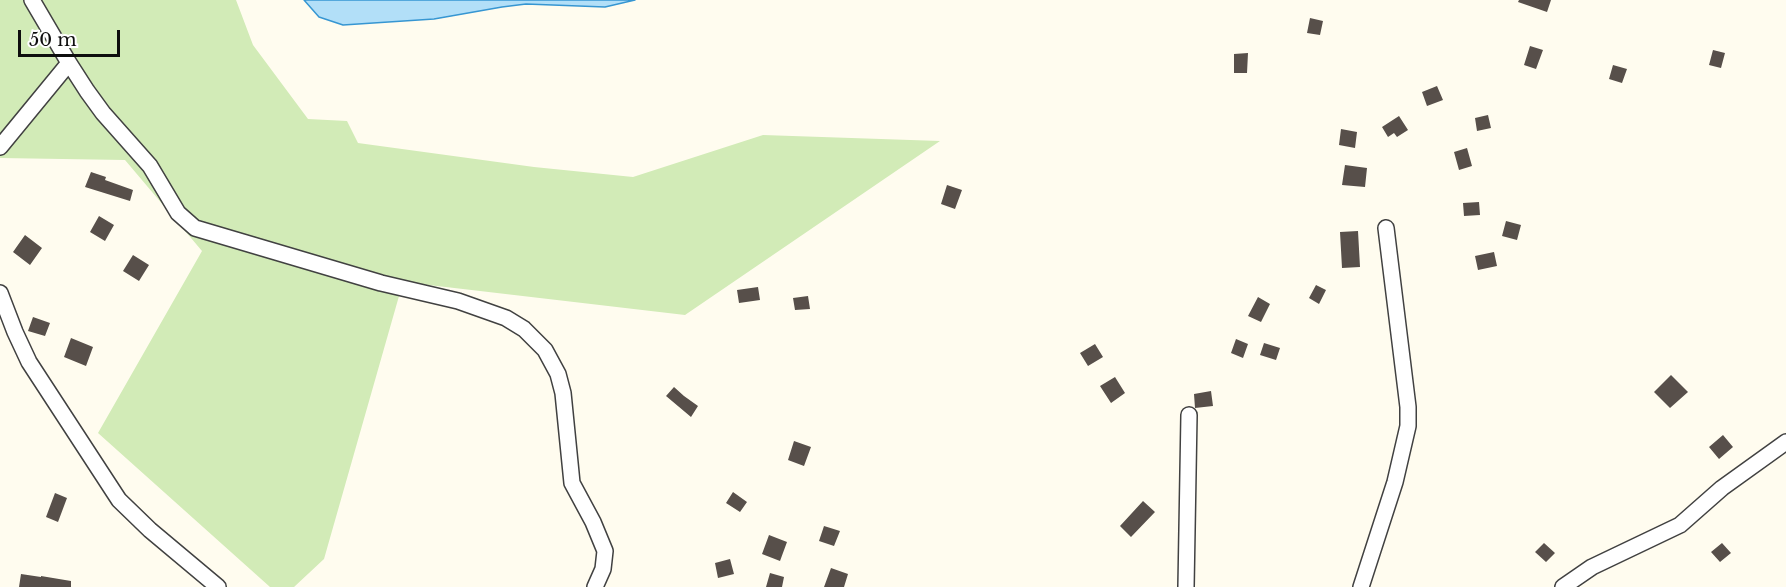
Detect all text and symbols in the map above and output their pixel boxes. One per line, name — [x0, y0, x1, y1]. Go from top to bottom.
scale bar — [21, 18, 123, 56]
text: 50 m — [29, 29, 77, 51]

